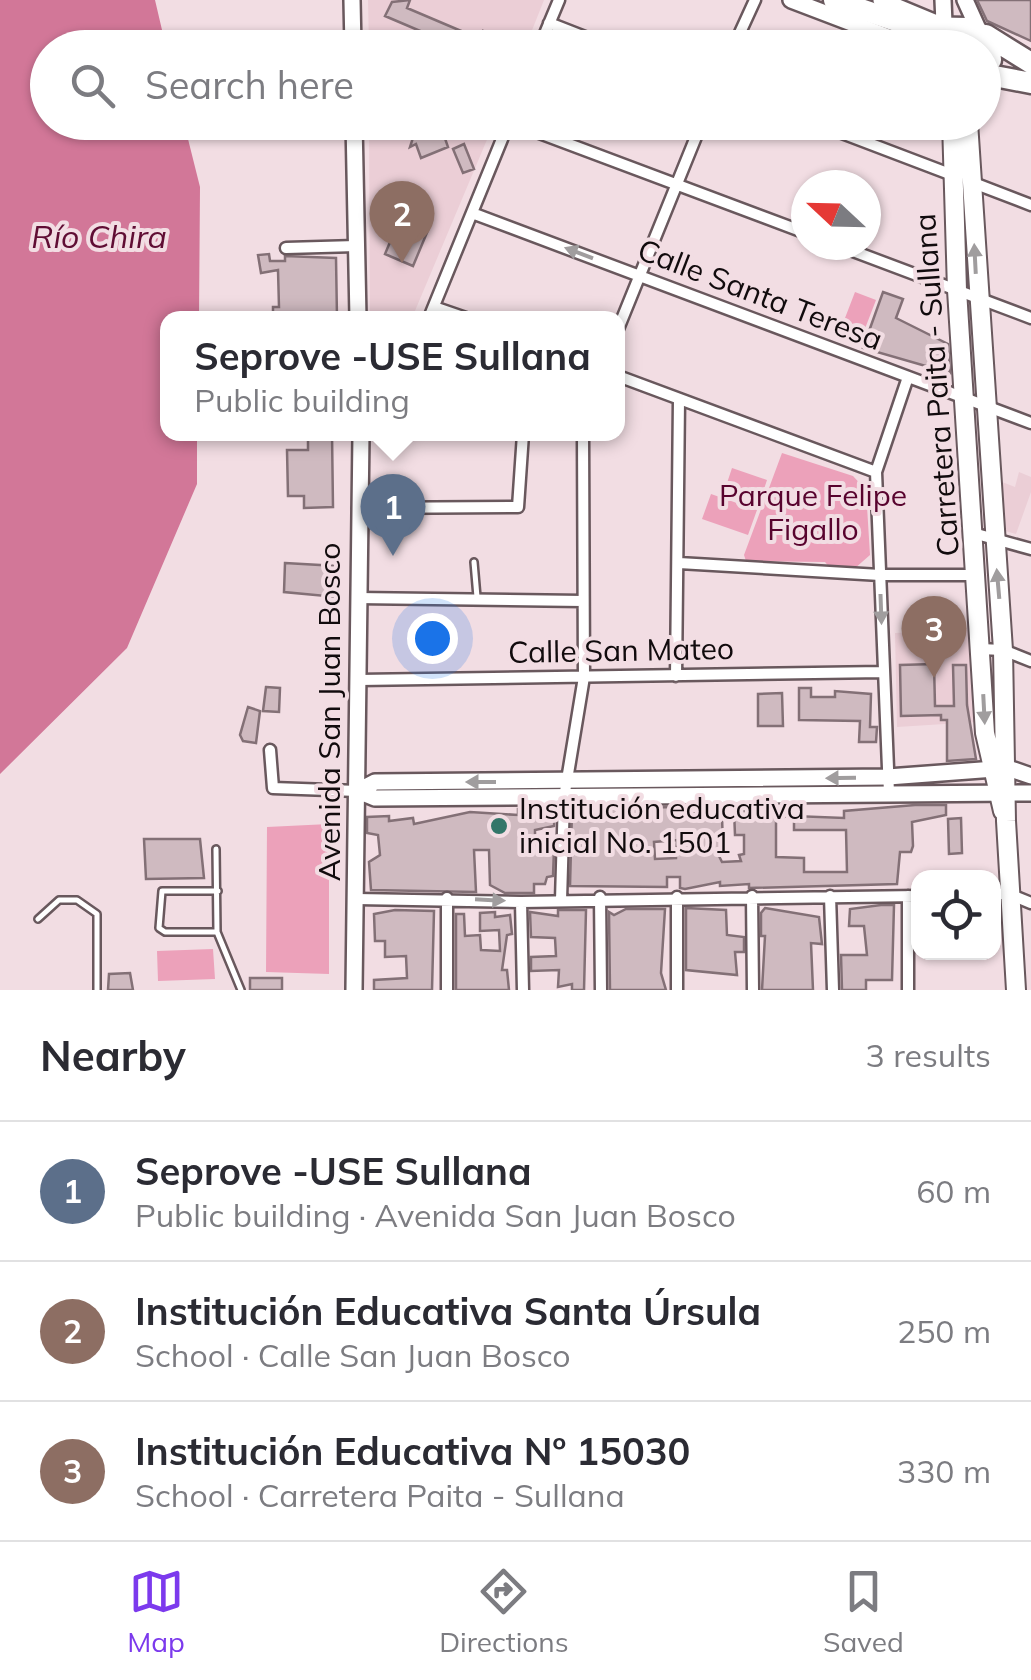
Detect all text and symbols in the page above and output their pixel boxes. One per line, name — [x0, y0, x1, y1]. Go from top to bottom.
search box — [30, 30, 1001, 140]
icon: search — [65, 58, 120, 113]
text: Search here — [145, 61, 354, 109]
north arrow — [791, 170, 881, 260]
pin: 2 — [370, 180, 434, 263]
street label: Carretera Paita - Sullana — [905, 212, 967, 558]
water label: Río Chira — [31, 216, 167, 256]
street label: Calle Santa Teresa — [633, 230, 888, 358]
one-way arrow — [967, 243, 983, 275]
one-way arrow — [564, 245, 594, 260]
popup — [160, 311, 625, 441]
text: Seprove -USE Sullana — [194, 332, 591, 380]
text: Public building — [194, 380, 410, 420]
pin: 1 — [360, 474, 426, 556]
park label: Parque Felipe Figallo — [719, 476, 907, 548]
street label: Avenida San Juan Bosco — [310, 543, 348, 881]
one-way arrow — [990, 567, 1006, 599]
one-way arrow — [874, 593, 890, 625]
pin: 3 — [902, 596, 966, 678]
your location — [407, 613, 458, 664]
street label: Calle San Mateo — [508, 629, 734, 671]
one-way arrow — [976, 693, 992, 725]
one-way arrow — [824, 770, 856, 786]
one-way arrow — [464, 774, 496, 790]
place label: Institución educativa inicial No. 1501 — [519, 789, 805, 861]
marker: Institución educativa inicial No. 1501 — [488, 815, 510, 837]
map controls — [911, 870, 1001, 960]
button: locate — [911, 870, 1001, 960]
one-way arrow — [474, 892, 506, 908]
text: Nearby — [40, 1029, 186, 1082]
text: 3 results — [866, 1035, 991, 1075]
text: Seprove -USE Sullana — [135, 1147, 532, 1195]
text: 1 — [63, 1171, 82, 1211]
text: 60 m — [916, 1171, 991, 1211]
text: Public building · Avenida San Juan Bosco — [135, 1195, 736, 1235]
text: Institución Educativa Santa Úrsula — [135, 1287, 761, 1335]
text: 2 — [63, 1311, 82, 1351]
text: 250 m — [897, 1311, 991, 1351]
text: School · Calle San Juan Bosco — [135, 1335, 571, 1375]
text: Institución Educativa Nº 15030 — [135, 1427, 690, 1475]
text: 3 — [63, 1451, 82, 1491]
text: 330 m — [897, 1451, 991, 1491]
text: School · Carretera Paita - Sullana — [135, 1475, 625, 1515]
tab: Map — [127, 1564, 185, 1659]
tab: Directions — [439, 1564, 569, 1659]
tab: Saved — [823, 1564, 904, 1659]

